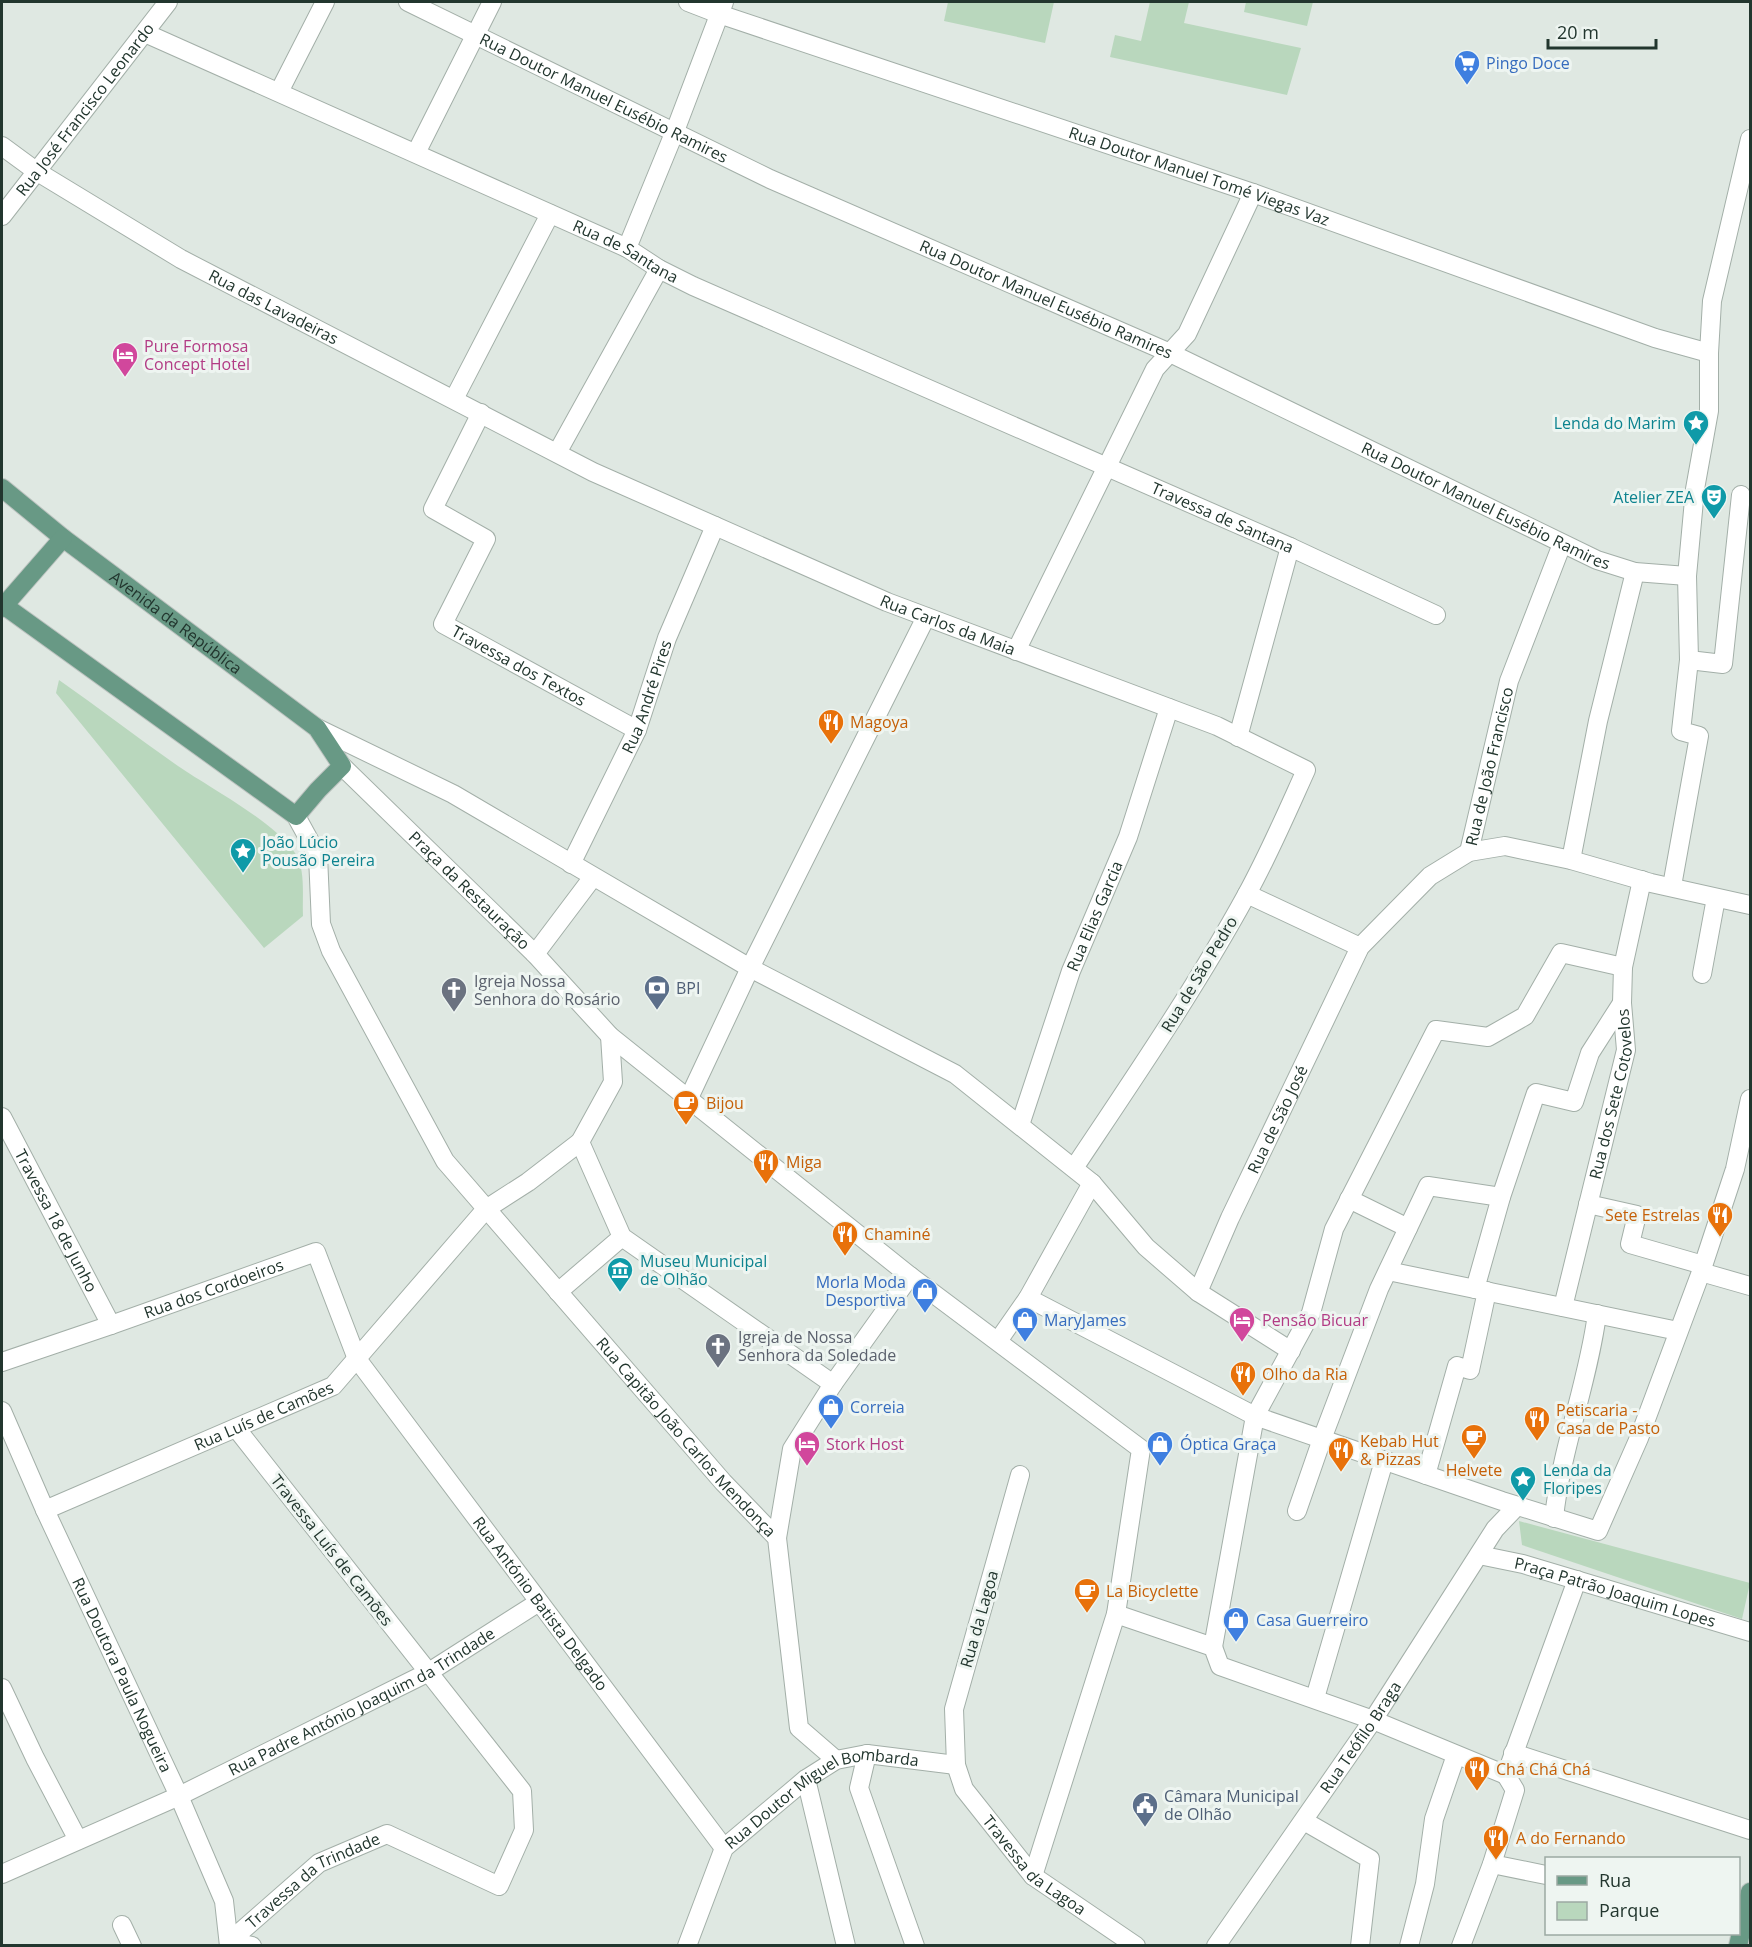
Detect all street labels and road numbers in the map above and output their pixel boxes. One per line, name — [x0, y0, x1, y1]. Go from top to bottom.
street label: Rua José Francisco Leonardo — [11, 18, 159, 200]
street label: Rua Doutor Manuel Eusébio Ramires — [476, 28, 732, 168]
street label: Rua Doutor Manuel Tomé Viegas Vaz — [1066, 121, 1333, 231]
street label: Rua de Santana — [570, 214, 682, 288]
street label: Rua Doutor Manuel Eusébio Ramires — [916, 234, 1176, 364]
street label: Rua das Lavadeiras — [205, 264, 342, 350]
street label: Rua Doutor Manuel Eusébio Ramires — [1358, 436, 1613, 574]
street label: Travessa de Santana — [1148, 477, 1297, 558]
street label: Avenida da República — [106, 566, 246, 679]
street label: Rua Carlos da Maia — [877, 589, 1018, 660]
street label: Travessa dos Textos — [448, 620, 590, 711]
street label: Rua André Pires — [616, 637, 677, 757]
street label: Rua de João Francisco — [1460, 685, 1518, 848]
street label: Praça da Restauração — [404, 826, 535, 954]
street label: Rua Elias Garcia — [1061, 857, 1128, 975]
street label: Rua de São Pedro — [1156, 912, 1242, 1036]
street label: Rua dos Sete Cotovelos — [1584, 1008, 1637, 1181]
street label: Rua de São José — [1242, 1062, 1313, 1177]
street label: Travessa 18 de Junho — [10, 1145, 103, 1296]
street label: Rua dos Cordoeiros — [141, 1254, 286, 1323]
street label: Rua Capitão João Carlos Mendonça — [591, 1332, 781, 1542]
street label: Rua Luís de Camões — [191, 1376, 337, 1456]
street label: Travessa Luís de Camões — [266, 1470, 398, 1630]
street label: Rua António Batista Delgado — [468, 1512, 613, 1695]
street label: Praça Patrão Joaquim Lopes — [1513, 1552, 1718, 1632]
street label: Rua da Lagoa — [955, 1568, 1003, 1670]
street label: Rua Doutora Paula Nogueira — [67, 1574, 177, 1776]
street label: Rua Padre António Joaquim da Trindade — [225, 1622, 499, 1781]
street label: Rua Teófilo Braga — [1315, 1677, 1406, 1797]
street label: Rua Doutor Miguel Bombarda — [720, 1742, 920, 1854]
street label: Travessa da Lagoa — [978, 1810, 1090, 1920]
street label: Travessa da Trindade — [241, 1827, 383, 1933]

